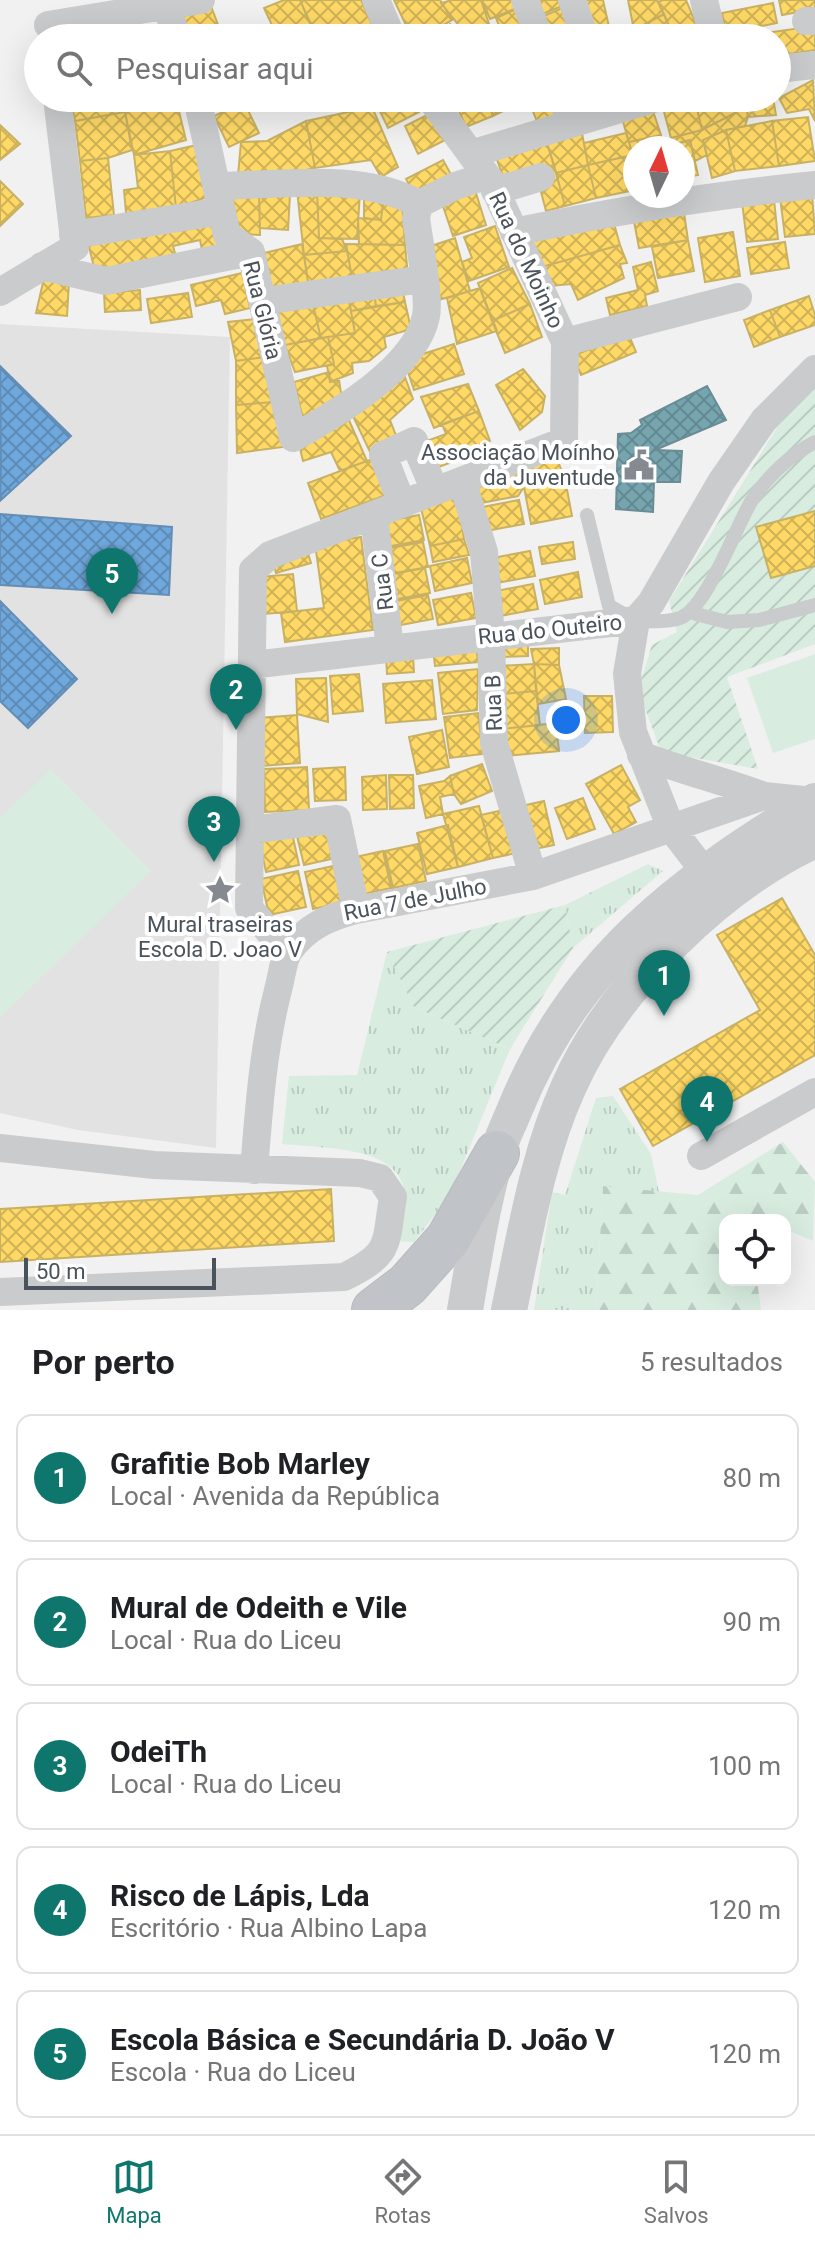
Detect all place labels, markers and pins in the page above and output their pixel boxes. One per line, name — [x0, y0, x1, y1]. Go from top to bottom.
place label: Associação Moínho da Juventude — [421, 440, 615, 490]
public building icon: Associação Moínho da Juventude — [622, 448, 656, 482]
pin: 5 — [86, 548, 138, 614]
pin: 2 — [210, 664, 262, 730]
pin: 3 — [188, 796, 240, 862]
place icon: Mural traseiras Escola D. Joao V — [203, 873, 237, 907]
place label: Mural traseiras Escola D. Joao V — [138, 912, 302, 962]
pin: 1 — [638, 950, 690, 1016]
pin: 4 — [681, 1076, 733, 1142]

